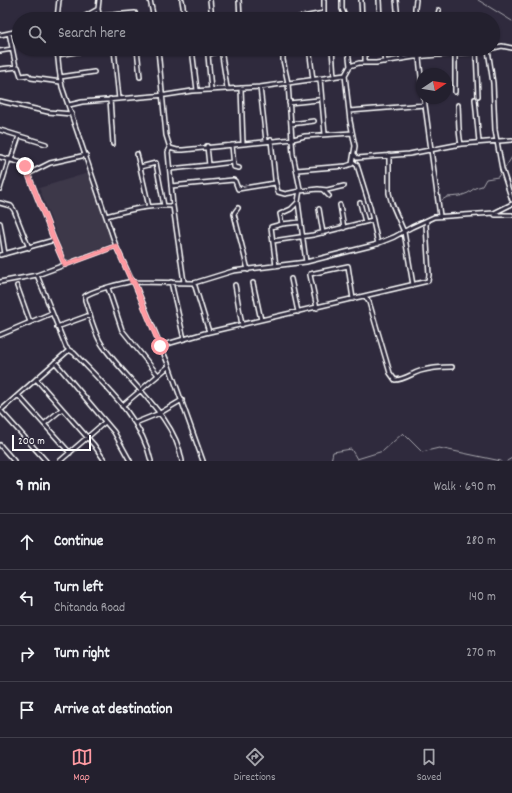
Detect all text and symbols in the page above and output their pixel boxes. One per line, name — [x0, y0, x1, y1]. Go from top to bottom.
search box — [12, 12, 500, 56]
icon: search — [26, 23, 48, 45]
text: Search here — [58, 23, 126, 45]
north arrow — [416, 68, 452, 104]
route end — [16, 157, 34, 175]
route start — [151, 337, 169, 355]
scale bar — [12, 433, 91, 452]
text: 200 m — [18, 434, 45, 450]
text: 9 min — [16, 475, 50, 499]
text: Walk · 690 m — [434, 478, 496, 497]
icon: ahead — [16, 531, 38, 553]
text: Continue — [54, 531, 103, 553]
text: 280 m — [466, 532, 496, 551]
text: Turn left — [54, 577, 103, 599]
icon: left — [16, 587, 38, 609]
text: 140 m — [469, 588, 496, 607]
text: Chitanda Road — [54, 599, 125, 618]
icon: right — [16, 643, 38, 665]
text: Turn right — [54, 643, 110, 665]
text: 270 m — [466, 644, 496, 663]
icon: arrive — [16, 699, 38, 721]
text: Arrive at destination — [54, 699, 172, 721]
tab: Map — [71, 746, 93, 786]
tab: Directions — [234, 746, 276, 786]
tab: Saved — [417, 746, 441, 786]

